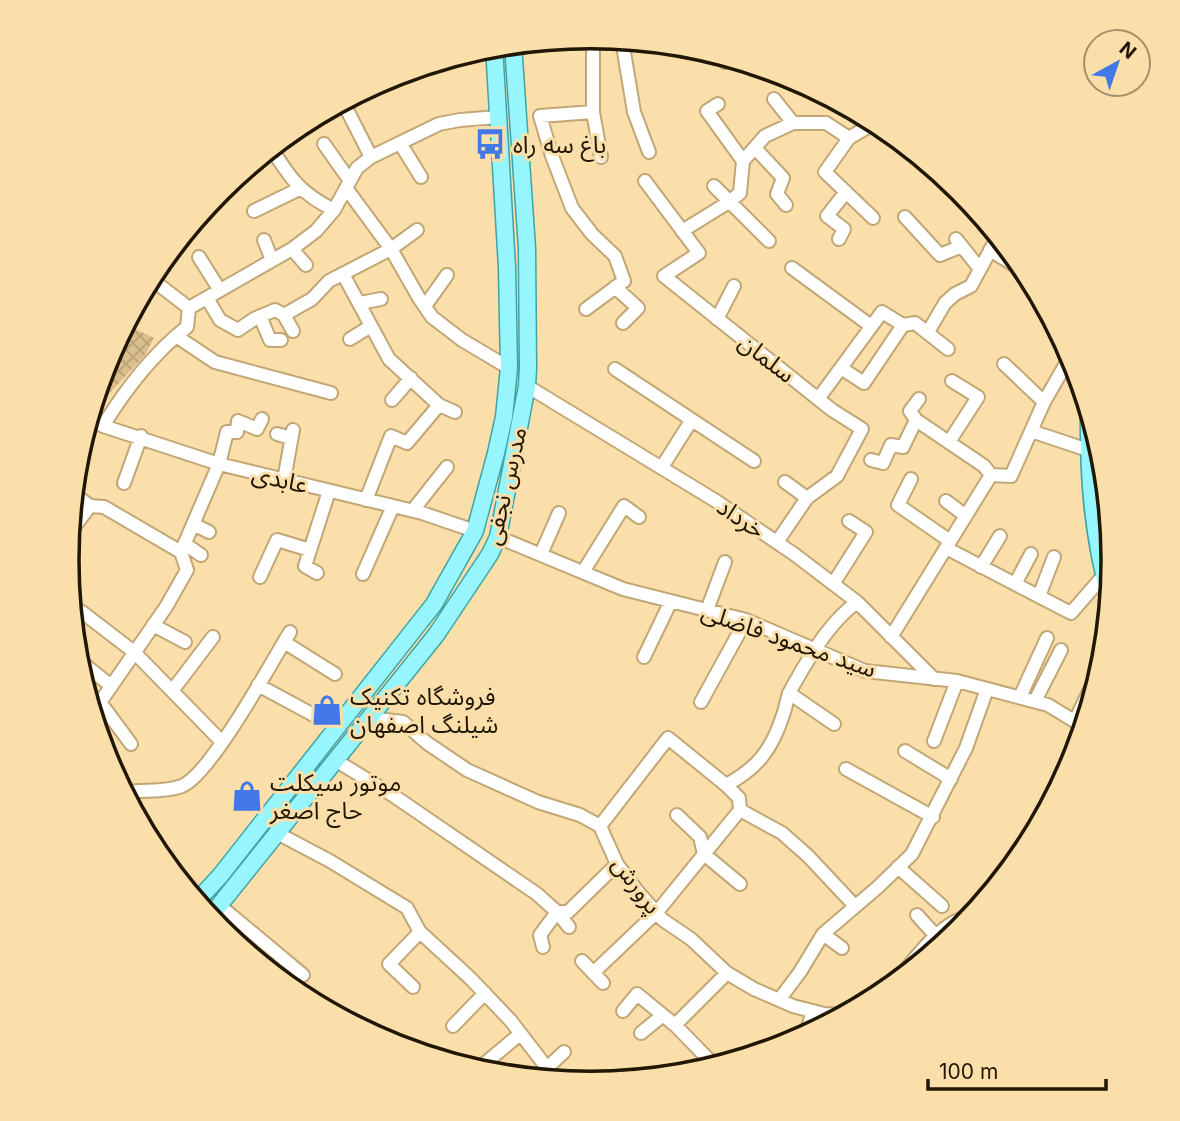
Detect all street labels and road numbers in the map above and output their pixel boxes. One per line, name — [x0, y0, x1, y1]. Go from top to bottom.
street label: سلمان — [733, 327, 801, 389]
street label: مدرس نجفی — [477, 424, 533, 548]
street label: عابدی — [249, 459, 311, 499]
street label: خرداد — [712, 492, 770, 544]
street label: سید محمود فاضلی — [698, 597, 880, 683]
street label: پرورش — [605, 851, 668, 920]

